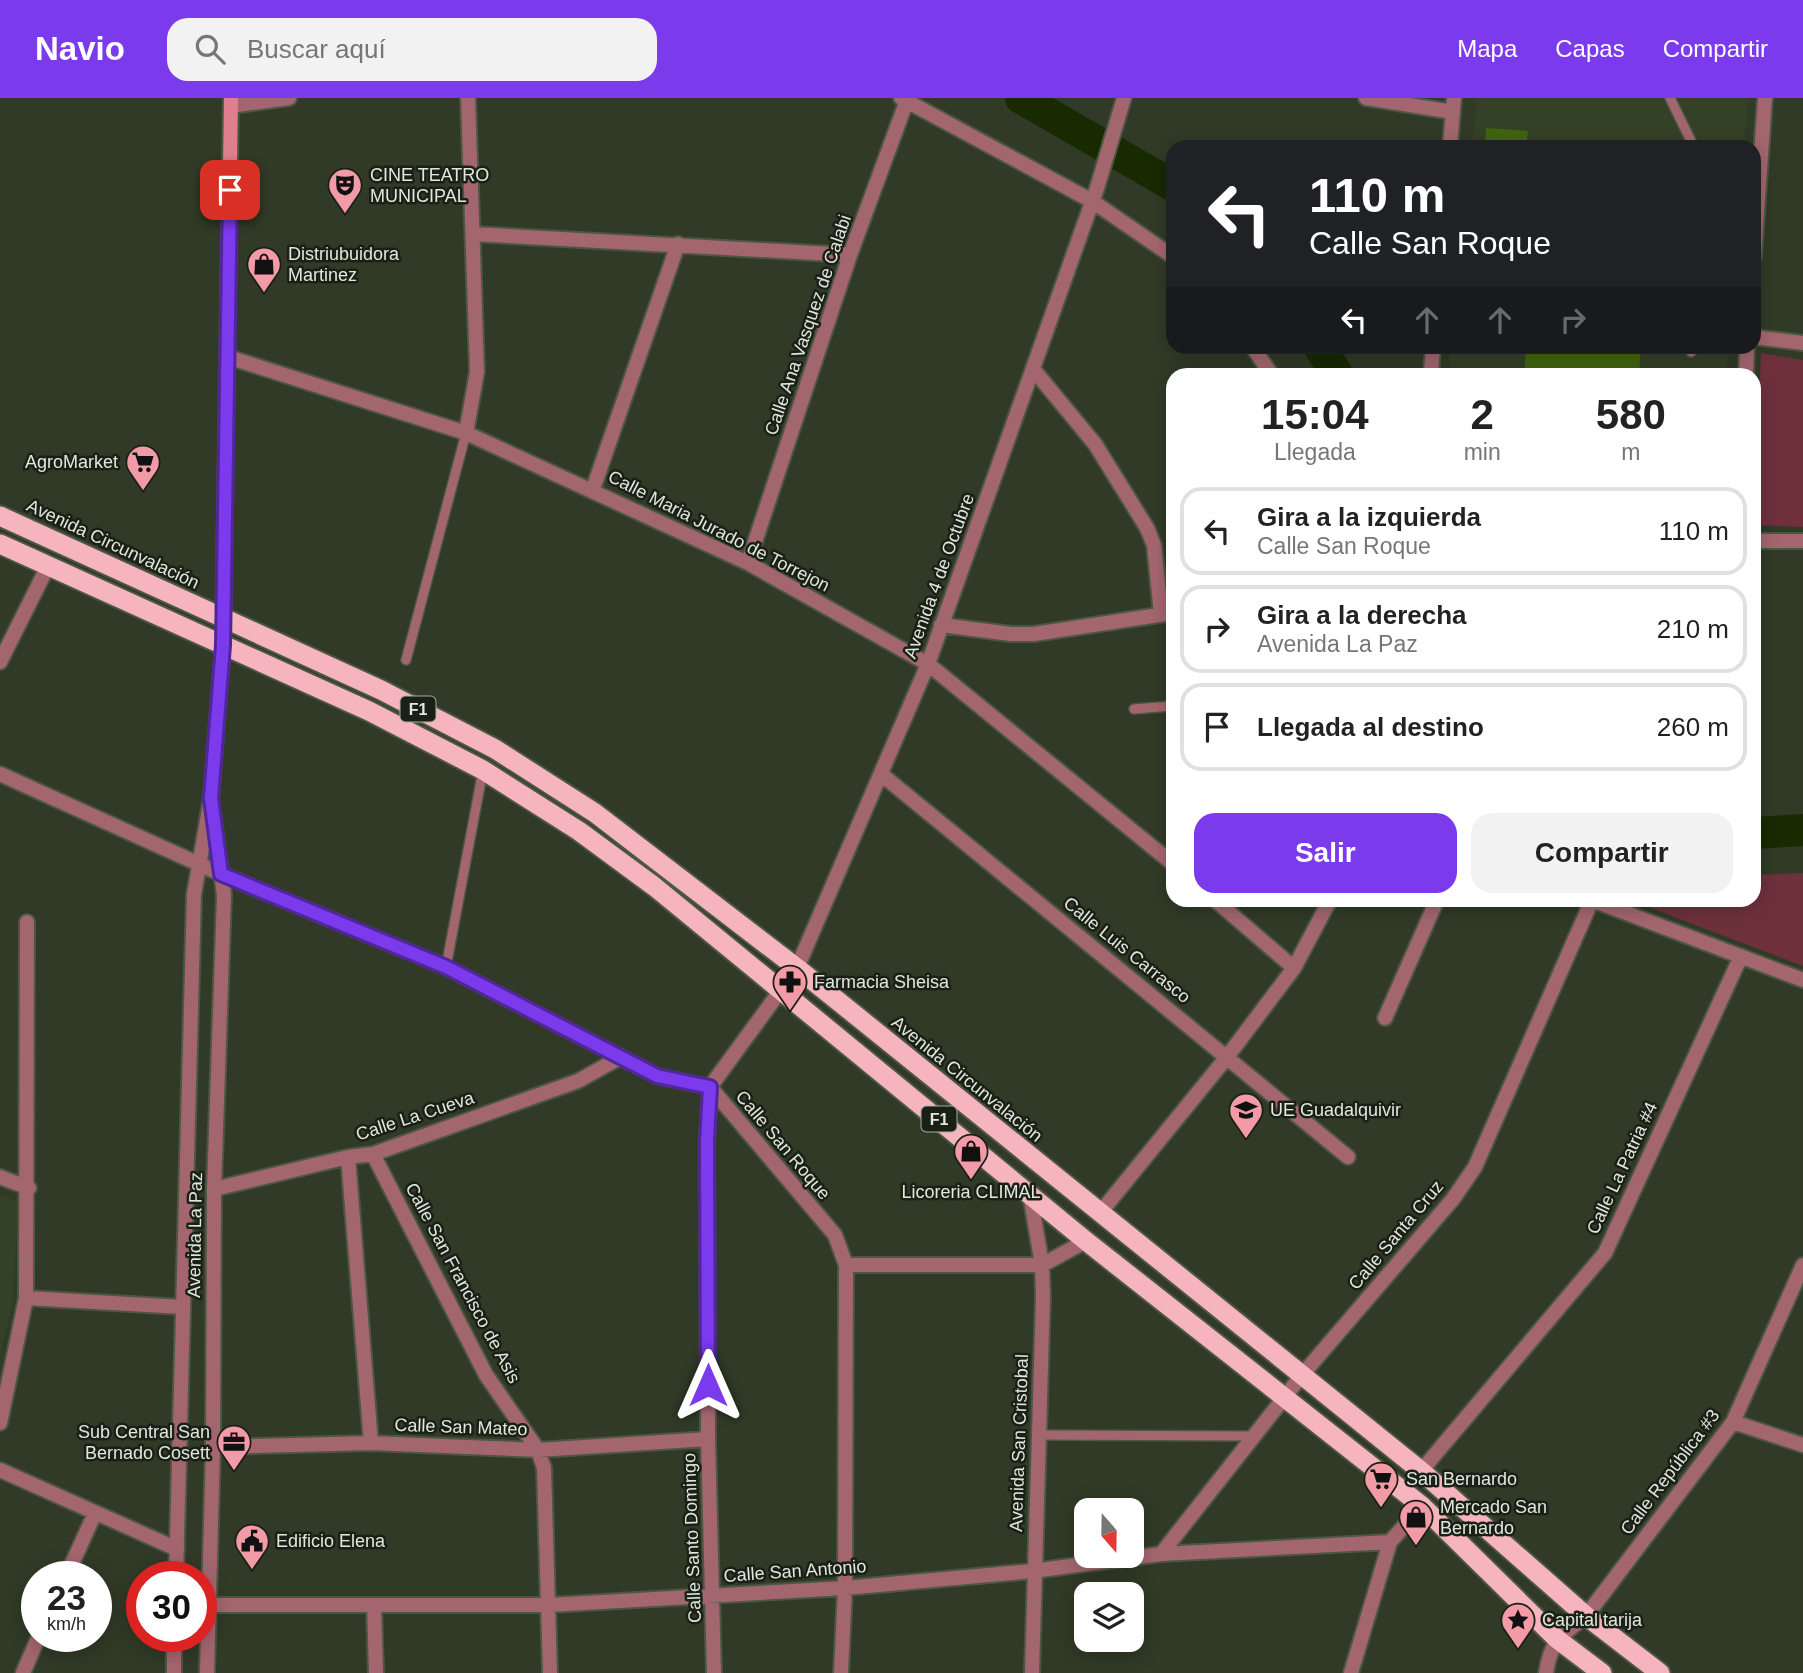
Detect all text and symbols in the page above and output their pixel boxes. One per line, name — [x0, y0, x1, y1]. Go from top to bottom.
search box — [167, 18, 657, 81]
text: Navio — [35, 30, 125, 67]
icon: search — [191, 30, 229, 68]
text: Buscar aquí — [247, 34, 386, 64]
text: Mapa — [1457, 35, 1517, 62]
text: Capas — [1555, 35, 1625, 62]
text: Compartir — [1663, 35, 1768, 62]
pin — [200, 160, 260, 220]
place label: CINE TEATRO MUNICIPAL — [370, 165, 489, 206]
theatre icon: CINE TEATRO MUNICIPAL — [326, 166, 364, 215]
icon: left — [1194, 168, 1285, 259]
text: 110 m — [1309, 168, 1445, 222]
icon: arrive — [211, 171, 249, 209]
street label: Calle Ana Vasquez de Calabi — [761, 212, 855, 438]
text: Calle San Roque — [1309, 225, 1551, 261]
place label: Distriubuidora Martinez — [288, 244, 400, 285]
shop icon: Distriubuidora Martinez — [245, 245, 283, 294]
icon: left — [1335, 301, 1373, 339]
icon: ahead — [1408, 301, 1446, 339]
icon: ahead — [1481, 301, 1519, 339]
icon: right — [1554, 301, 1592, 339]
text: 15:04 — [1261, 391, 1369, 438]
text: 2 — [1470, 391, 1494, 438]
text: 580 — [1596, 391, 1666, 438]
text: Llegada — [1274, 439, 1356, 465]
text: min — [1464, 439, 1501, 465]
text: m — [1621, 439, 1640, 465]
supermarket icon: AgroMarket — [124, 443, 162, 492]
place label: AgroMarket — [25, 452, 118, 472]
street label: Calle Maria Jurado de Torrejon — [605, 466, 833, 596]
street label: Avenida 4 de Octubre — [900, 491, 978, 661]
street label: Avenida Circunvalación — [24, 495, 202, 593]
text: Gira a la izquierda — [1257, 502, 1481, 532]
icon: left — [1198, 512, 1236, 550]
text: 110 m — [1659, 516, 1729, 546]
text: Calle San Roque — [1257, 533, 1431, 559]
text: Gira a la derecha — [1257, 600, 1467, 630]
icon: right — [1198, 610, 1236, 648]
text: 210 m — [1657, 614, 1729, 644]
text: Avenida La Paz — [1257, 631, 1418, 657]
road number: F1 — [400, 696, 436, 722]
icon: arrive — [1198, 708, 1236, 746]
text: Llegada al destino — [1257, 712, 1484, 742]
text: 260 m — [1657, 712, 1729, 742]
button: Salir — [1194, 813, 1457, 893]
button: Compartir — [1471, 813, 1733, 893]
street label: Calle Luis Carrasco — [1060, 893, 1194, 1007]
pharmacy icon: Farmacia Sheisa — [771, 963, 809, 1012]
place label: Farmacia Sheisa — [814, 972, 950, 992]
street label: Avenida Circunvalación — [888, 1012, 1046, 1146]
street label: Calle San Roque — [732, 1086, 834, 1204]
street label: Calle La Cueva — [353, 1087, 478, 1145]
school or university icon: UE Guadalquivir — [1227, 1091, 1265, 1140]
street label: Calle La Patria #4 — [1583, 1099, 1661, 1237]
place label: UE Guadalquivir — [1270, 1100, 1401, 1120]
road number: F1 — [922, 1107, 956, 1132]
shop icon: Licoreria CLIMAL — [952, 1132, 990, 1181]
street label: Avenida La Paz — [184, 1172, 206, 1298]
street label: Calle Santa Cruz — [1345, 1176, 1447, 1294]
street label: Calle San Francisco de Asis — [402, 1179, 524, 1387]
place label: Licoreria CLIMAL — [901, 1182, 1041, 1202]
position arrow — [671, 1348, 745, 1422]
street label: Avenida San Cristobal — [1006, 1354, 1032, 1532]
street label: Calle República #3 — [1617, 1406, 1723, 1538]
street label: Calle San Mateo — [394, 1415, 528, 1439]
place label: Sub Central San Bernado Cosett — [78, 1422, 210, 1463]
office icon: Sub Central San Bernado Cosett — [215, 1423, 253, 1472]
street label: Calle Santo Domingo — [679, 1453, 705, 1623]
supermarket icon: San Bernardo — [1362, 1460, 1400, 1509]
place label: San Bernardo — [1406, 1469, 1517, 1489]
place label: Mercado San Bernardo — [1440, 1497, 1547, 1538]
north arrow — [1074, 1498, 1144, 1568]
map controls — [1074, 1498, 1144, 1652]
shop icon: Mercado San Bernardo — [1397, 1498, 1435, 1547]
public building icon: Edificio Elena — [233, 1522, 271, 1571]
place label: Edificio Elena — [276, 1531, 386, 1551]
street label: Calle San Antonio — [723, 1556, 867, 1586]
speed limit sign: 30 — [126, 1561, 217, 1652]
text: 23 — [47, 1578, 86, 1617]
button: layers — [1074, 1582, 1144, 1652]
place icon: Capital tarija — [1499, 1601, 1537, 1650]
place label: Capital tarija — [1542, 1610, 1643, 1630]
text: km/h — [47, 1614, 86, 1634]

